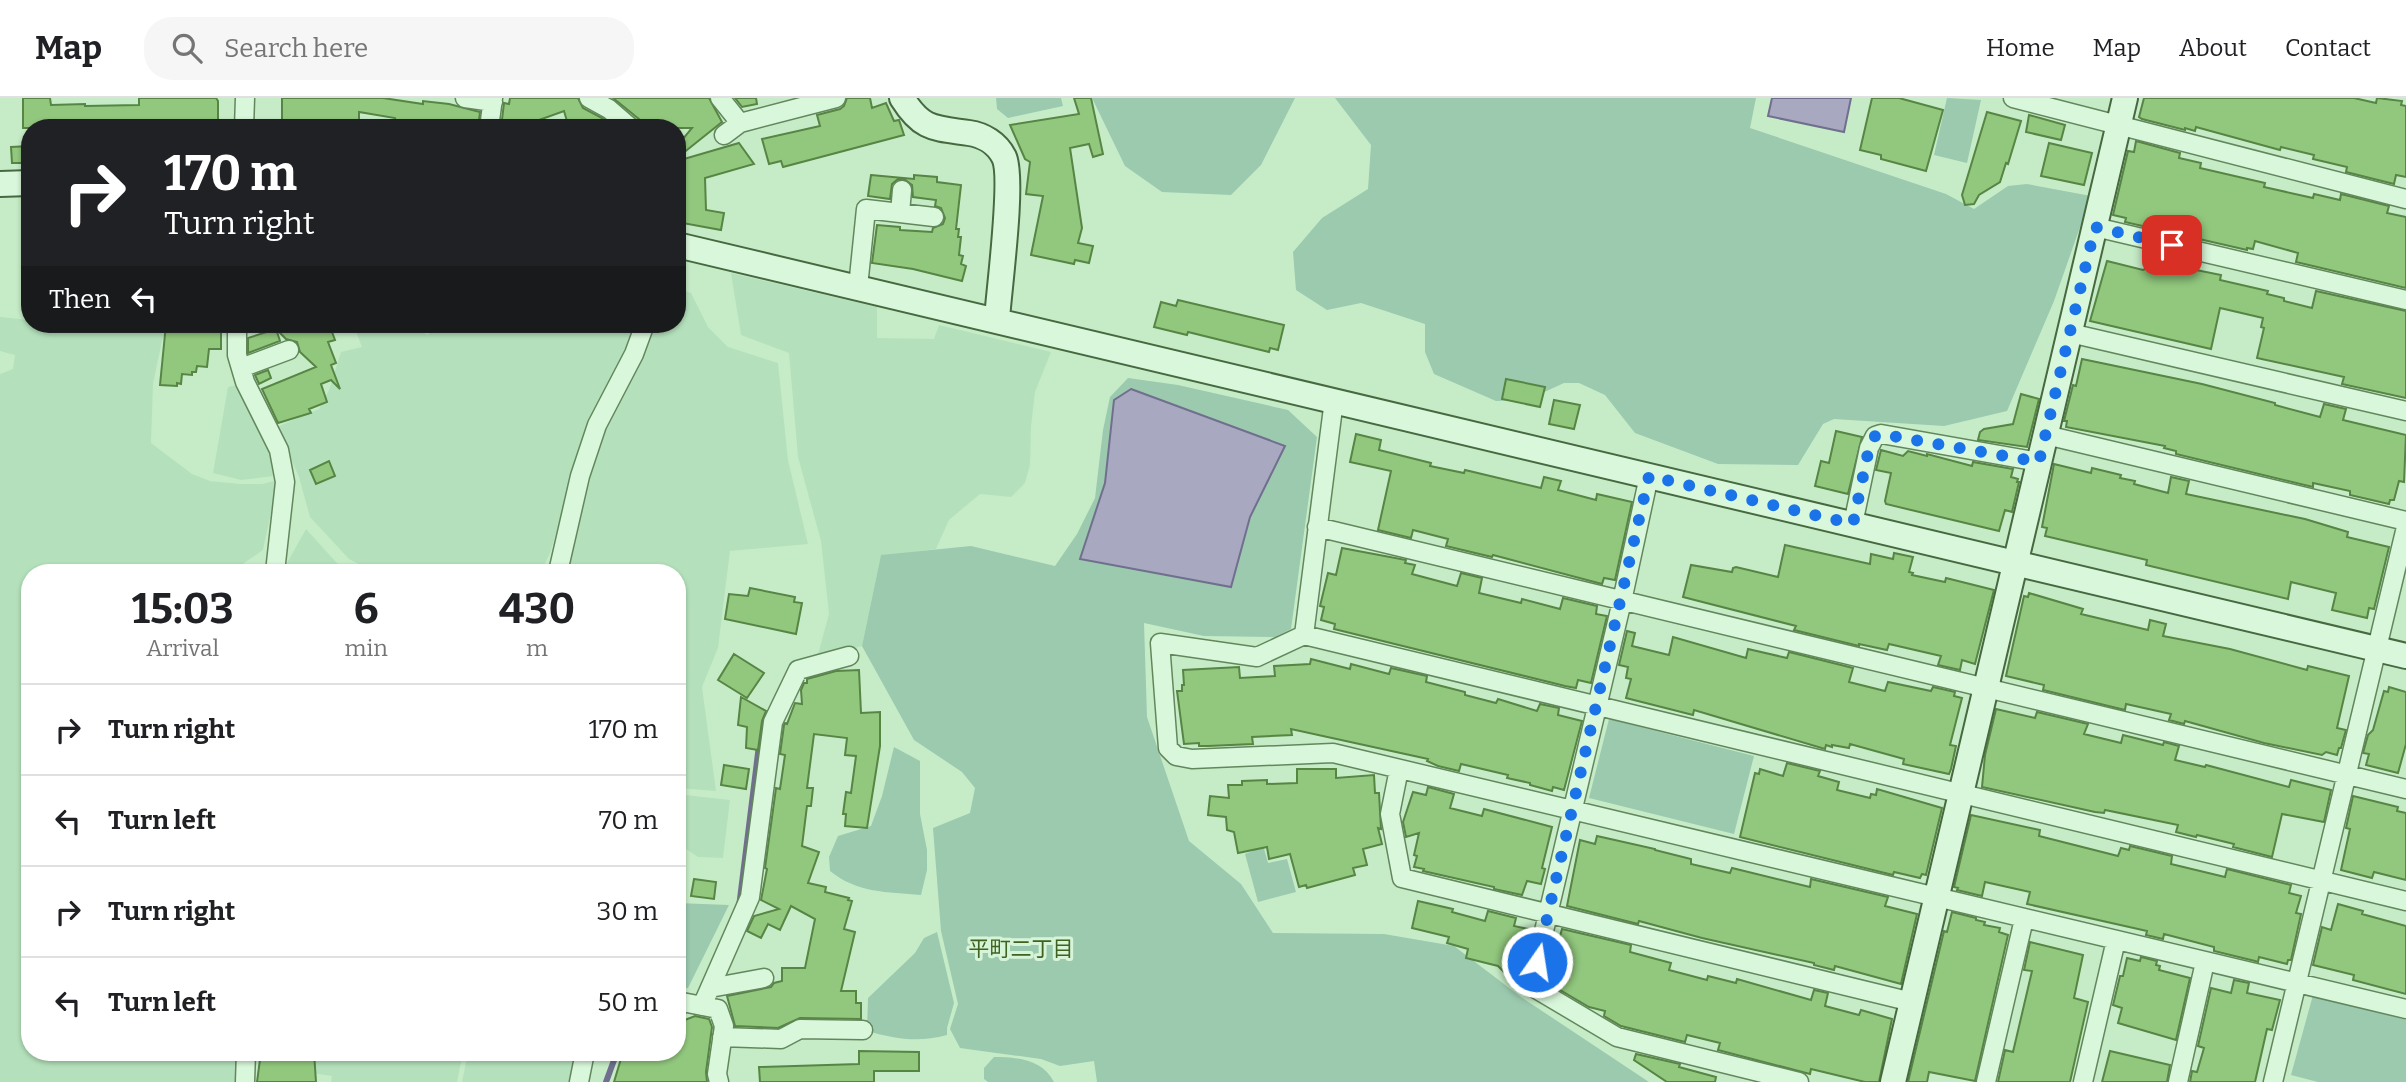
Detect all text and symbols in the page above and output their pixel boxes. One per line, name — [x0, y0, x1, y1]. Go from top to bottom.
search box — [144, 17, 634, 80]
text: Map — [35, 28, 102, 68]
icon: search — [168, 29, 206, 67]
text: Search here — [224, 33, 368, 64]
text: Home — [1986, 34, 2055, 62]
text: Map — [2093, 34, 2141, 62]
text: About — [2179, 34, 2247, 62]
text: Contact — [2285, 34, 2371, 62]
text: 170 m — [164, 144, 297, 203]
icon: right — [49, 147, 140, 238]
text: Turn right — [164, 204, 315, 242]
pin — [2142, 215, 2202, 275]
icon: arrive — [2153, 226, 2191, 264]
icon: left — [125, 280, 163, 318]
text: Then — [49, 284, 111, 315]
text: 15:03 — [132, 584, 234, 634]
text: 6 — [354, 584, 379, 634]
text: 430 — [499, 584, 575, 634]
text: Arrival — [146, 634, 219, 662]
text: min — [344, 634, 388, 662]
text: m — [526, 634, 548, 662]
icon: right — [49, 711, 87, 749]
text: Turn right — [108, 714, 235, 745]
text: 170 m — [588, 714, 658, 745]
icon: left — [49, 802, 87, 840]
text: Turn left — [108, 805, 216, 836]
text: 70 m — [599, 805, 658, 836]
icon: right — [49, 893, 87, 931]
text: Turn right — [108, 896, 235, 927]
text: 30 m — [597, 896, 658, 927]
position arrow — [1500, 925, 1574, 999]
district label: 平町二丁目 — [969, 936, 1074, 962]
icon: left — [49, 984, 87, 1022]
text: Turn left — [108, 987, 216, 1018]
text: 50 m — [597, 987, 658, 1018]

